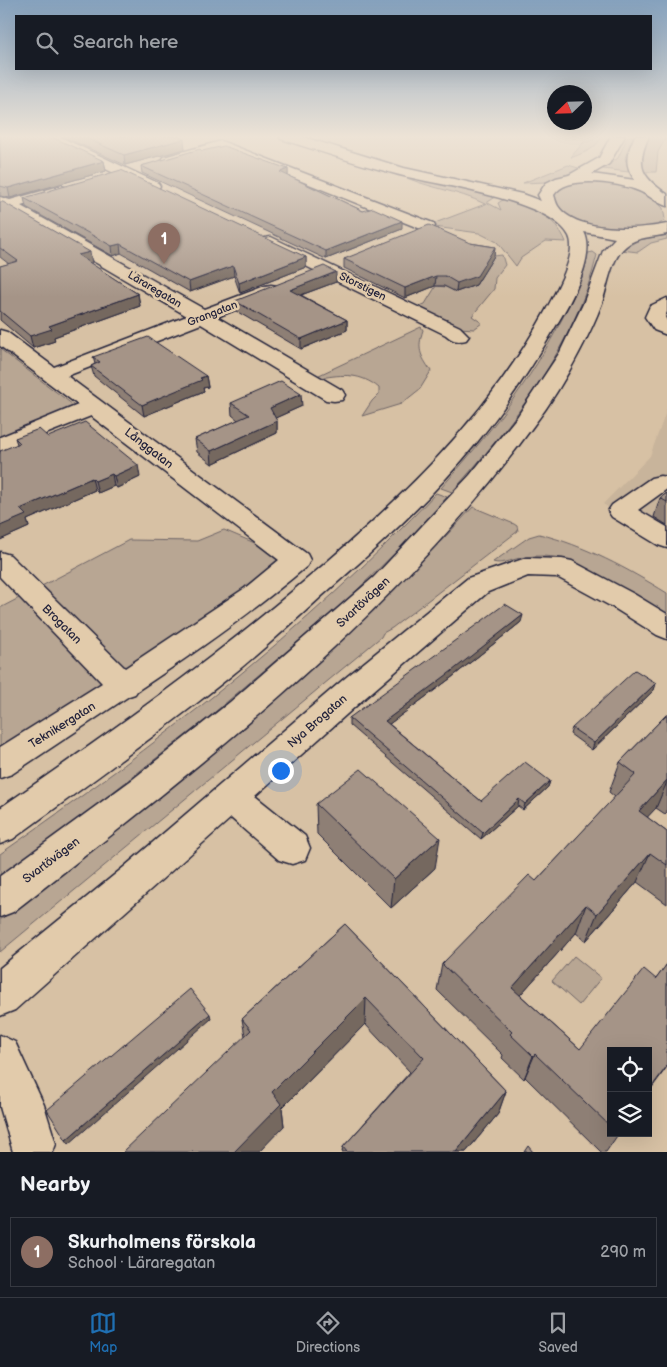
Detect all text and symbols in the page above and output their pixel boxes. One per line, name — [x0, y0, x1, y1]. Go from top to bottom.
search box — [15, 15, 652, 70]
icon: search — [33, 29, 61, 57]
text: Search here — [73, 31, 178, 54]
north arrow — [547, 85, 592, 130]
pin: 1 — [148, 223, 180, 264]
street label: Läraregatan — [125, 268, 184, 311]
street label: Storstigen — [337, 270, 388, 303]
street label: Grangatan — [185, 298, 239, 329]
street label: Långgatan — [121, 425, 176, 472]
street label: Svartövägen — [334, 574, 393, 631]
street label: Brogatan — [39, 601, 85, 647]
street label: Nya Brogatan — [285, 691, 350, 751]
street label: Teknikergatan — [26, 699, 99, 752]
your location — [268, 758, 294, 784]
street label: Svartövägen — [20, 834, 83, 887]
map controls — [607, 1047, 652, 1137]
button: locate — [607, 1047, 652, 1092]
button: layers — [607, 1092, 652, 1137]
text: Nearby — [20, 1172, 90, 1197]
text: Skurholmens förskola — [68, 1231, 256, 1254]
text: 1 — [34, 1243, 40, 1262]
text: 290 m — [600, 1243, 646, 1262]
text: School · Läraregatan — [68, 1254, 215, 1273]
tab: Map — [89, 1309, 117, 1356]
tab: Directions — [296, 1309, 360, 1356]
tab: Saved — [538, 1309, 578, 1356]

